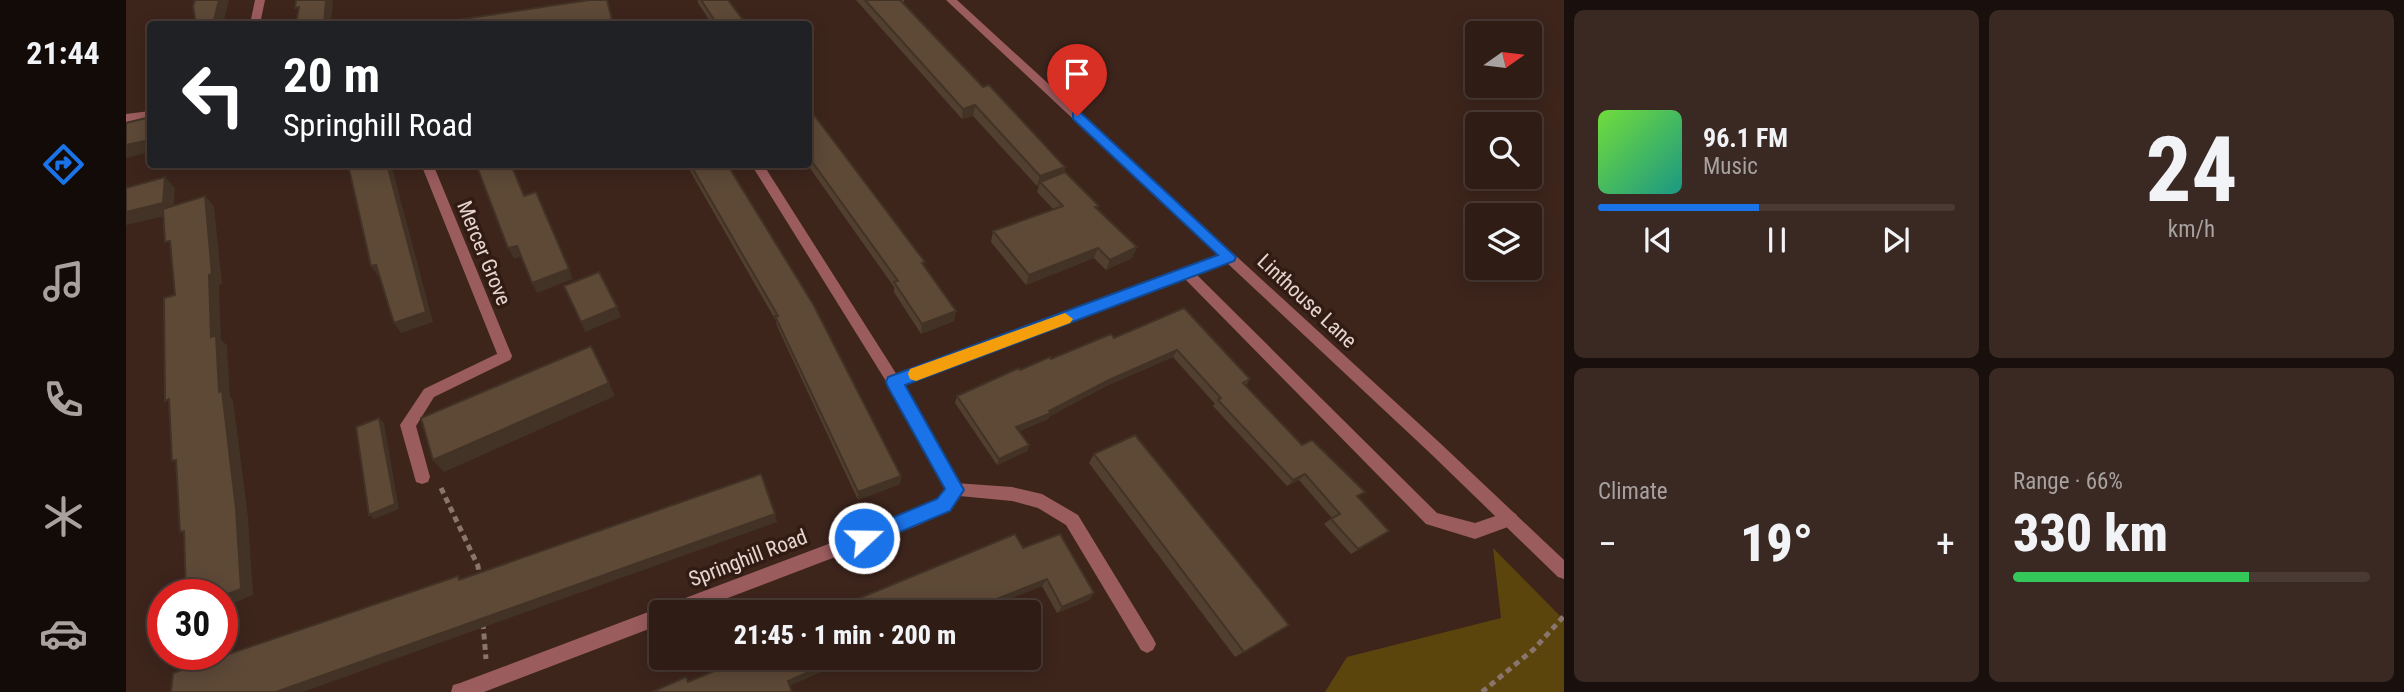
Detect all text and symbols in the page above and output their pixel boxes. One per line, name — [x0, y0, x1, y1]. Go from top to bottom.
north arrow — [1465, 21, 1542, 98]
map controls — [1465, 21, 1542, 280]
text: 21:44 — [26, 34, 100, 72]
pin — [1047, 44, 1107, 116]
text: 20 m — [283, 47, 380, 104]
icon: left — [168, 49, 259, 140]
icon: arrive — [1058, 55, 1096, 93]
text: Springhill Road — [283, 106, 473, 144]
button: search — [1465, 112, 1542, 189]
text: 24 — [2146, 117, 2237, 223]
text: 96.1 FM — [1703, 123, 1788, 153]
icon: directions — [39, 140, 88, 189]
text: Music — [1703, 153, 1758, 180]
street label: Mercer Grove — [452, 197, 516, 309]
button: layers — [1465, 203, 1542, 280]
text: km/h — [2168, 216, 2215, 243]
icon: previous — [1639, 221, 1677, 259]
icon: pause — [1758, 221, 1796, 259]
icon: next — [1877, 221, 1915, 259]
street label: Linthouse Lane — [1253, 249, 1361, 353]
icon: music — [39, 257, 88, 306]
icon: phone — [39, 375, 88, 424]
text: Range · 66% — [2013, 468, 2123, 495]
text: Climate — [1598, 478, 1668, 505]
icon: climate — [39, 492, 88, 541]
position arrow — [827, 501, 901, 575]
text: 330 km — [2013, 503, 2168, 564]
text: 19° — [1740, 513, 1813, 574]
text: − — [1598, 522, 1617, 566]
text: + — [1936, 522, 1955, 566]
street label: Springhill Road — [686, 524, 810, 592]
speed limit sign: 30 — [147, 579, 238, 670]
icon: car — [39, 609, 88, 658]
text: 21:45 · 1 min · 200 m — [734, 620, 956, 650]

